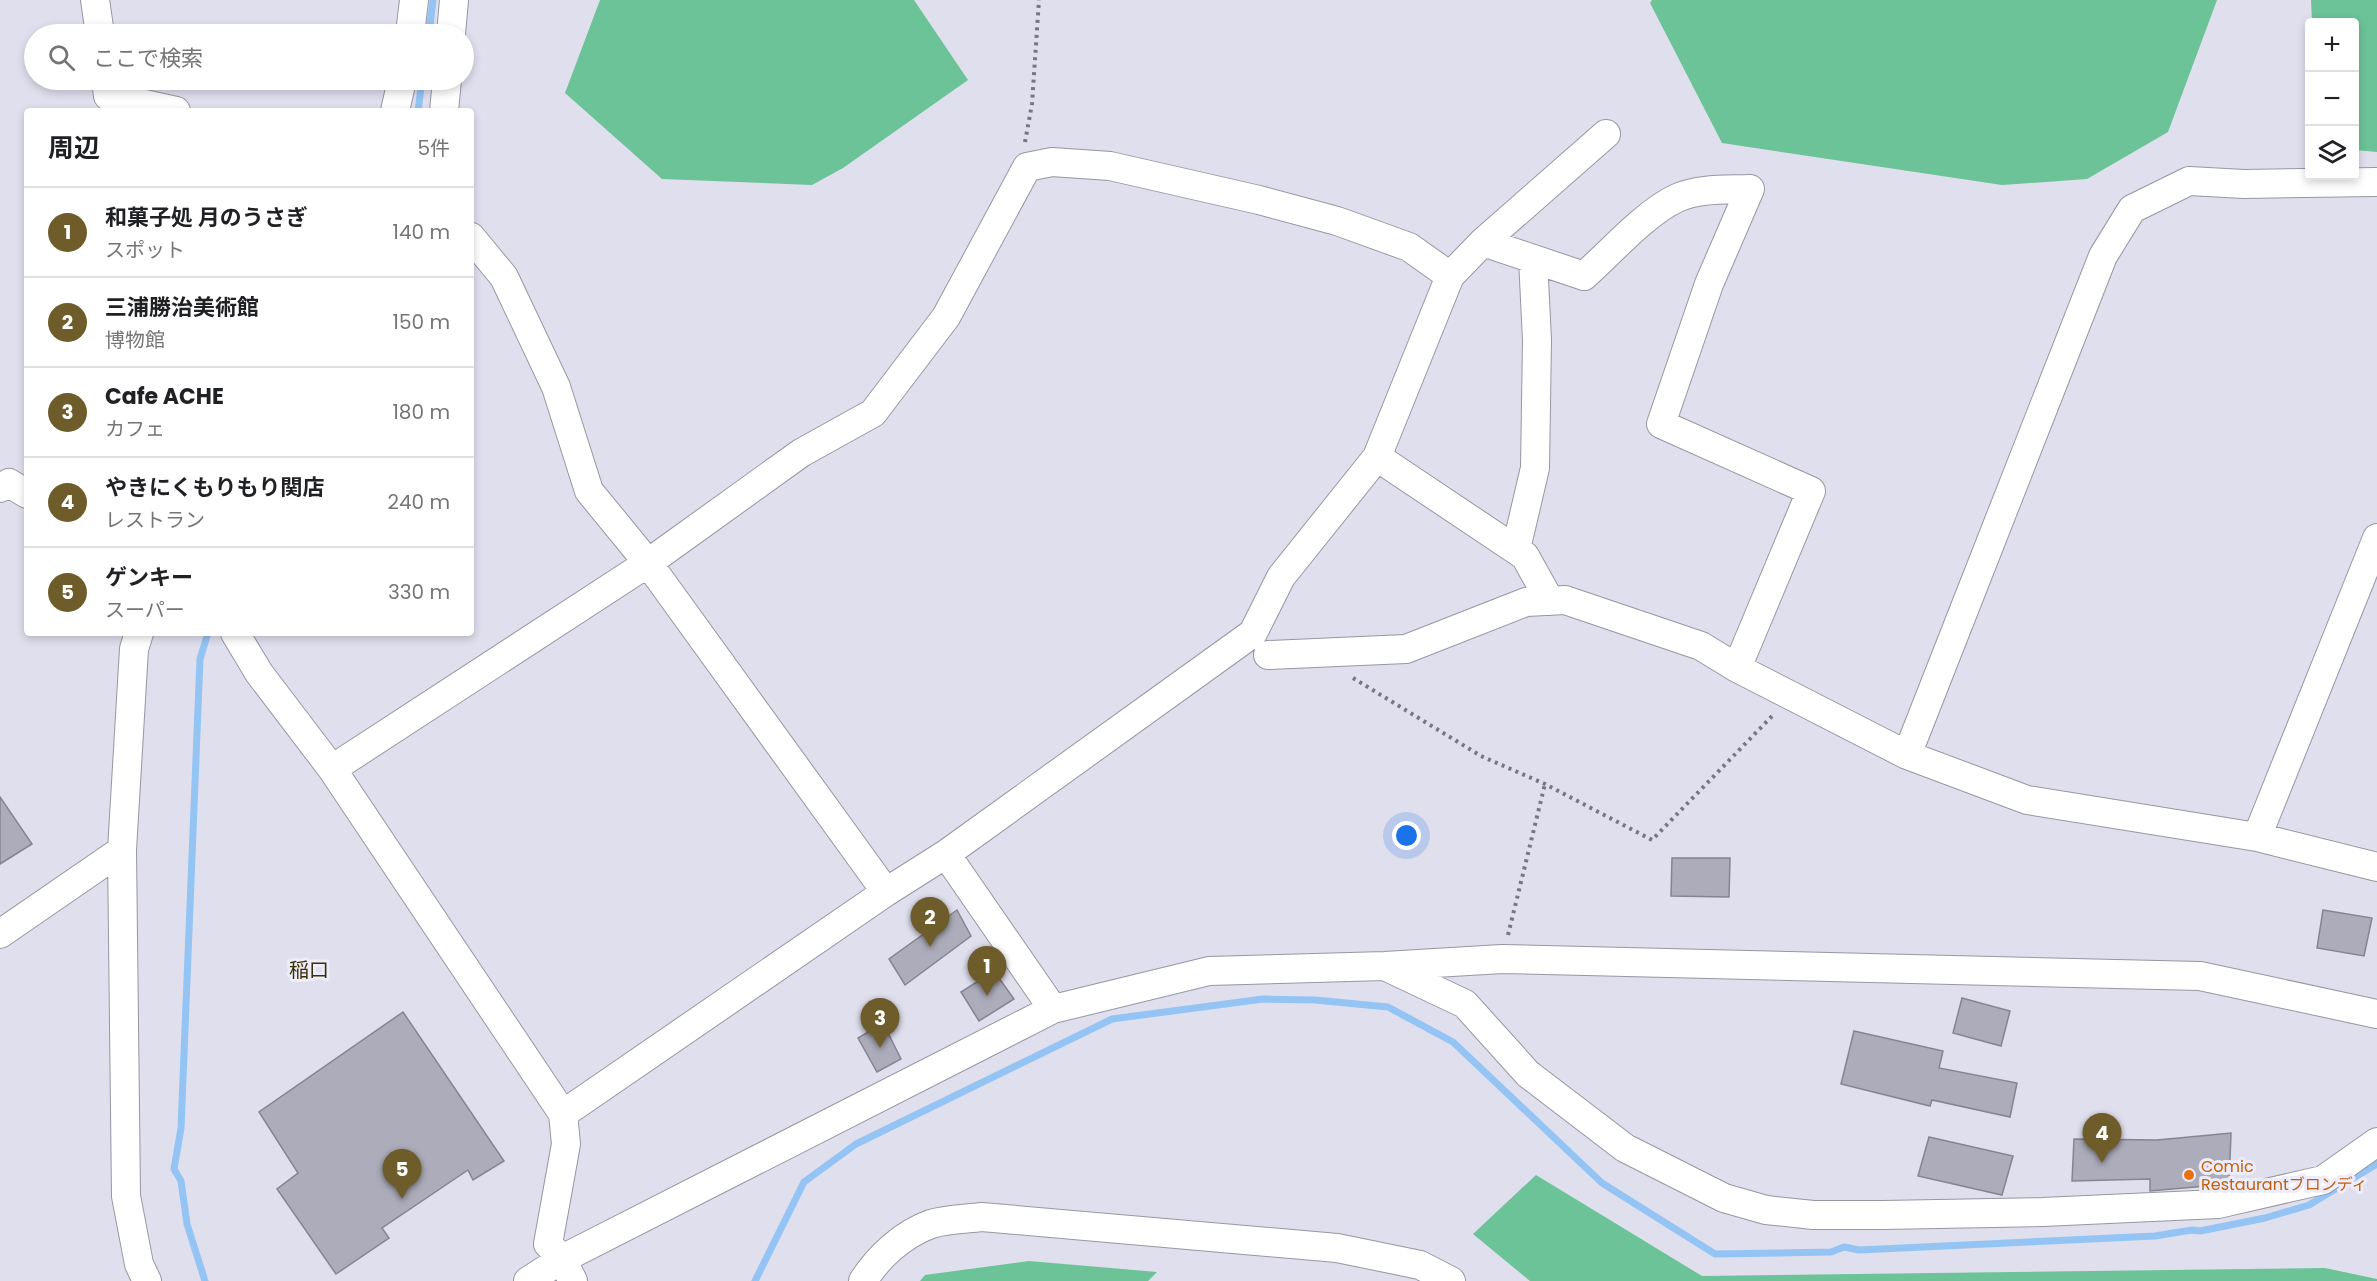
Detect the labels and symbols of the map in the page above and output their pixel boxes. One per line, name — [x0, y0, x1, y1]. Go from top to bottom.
your location — [1392, 821, 1421, 850]
pin: 2 — [910, 898, 950, 947]
pin: 1 — [968, 946, 1006, 996]
district label: 稲口 — [289, 956, 329, 984]
pin: 3 — [860, 998, 900, 1048]
pin: 4 — [2082, 1114, 2122, 1163]
pin: 5 — [382, 1150, 422, 1199]
place label: Comic Restaurantブロンディ — [2201, 1155, 2368, 1196]
marker: Comic Restaurantブロンディ — [2182, 1168, 2196, 1182]

